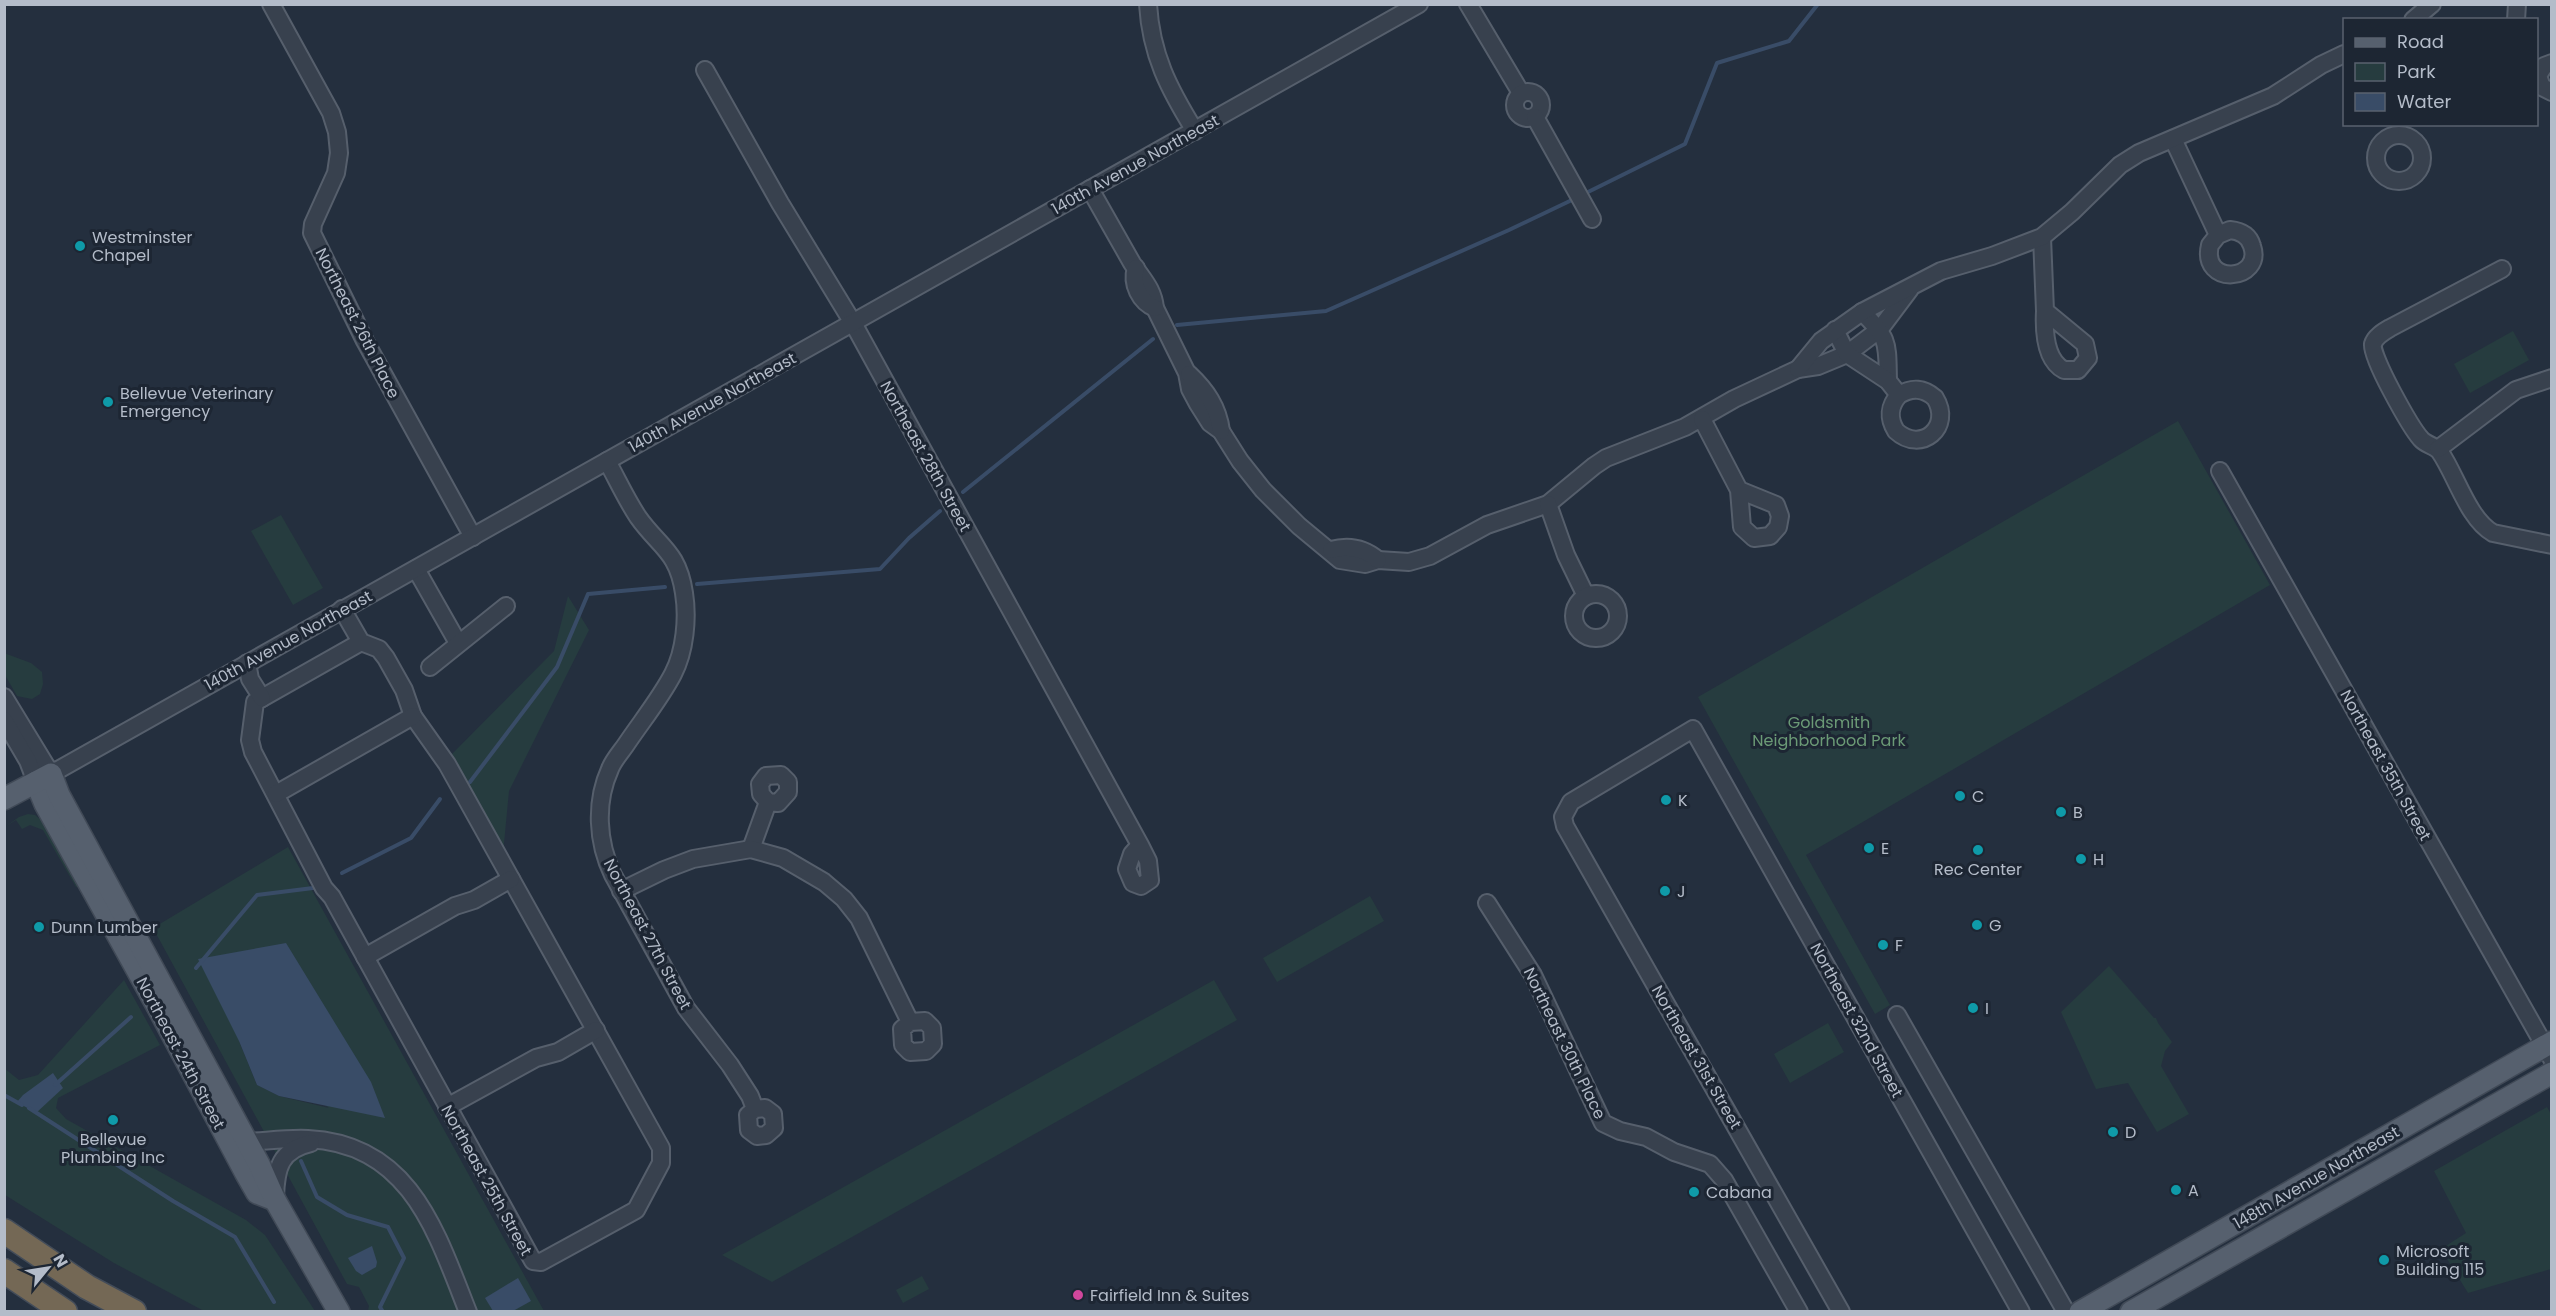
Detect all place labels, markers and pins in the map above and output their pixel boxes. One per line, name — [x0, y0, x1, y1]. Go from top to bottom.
place label: Westminster Chapel — [92, 226, 192, 267]
marker: Westminster Chapel — [73, 239, 87, 253]
place label: Bellevue Veterinary Emergency — [120, 382, 273, 423]
marker: Bellevue Veterinary Emergency — [101, 395, 115, 409]
place label: C — [1972, 785, 1984, 808]
place label: K — [1678, 789, 1688, 812]
marker: C — [1953, 789, 1967, 803]
marker: K — [1659, 793, 1673, 807]
place label: B — [2073, 801, 2083, 824]
marker: B — [2054, 805, 2068, 819]
place label: E — [1881, 837, 1889, 860]
marker: E — [1862, 841, 1876, 855]
marker: Rec Center — [1971, 843, 1985, 857]
place label: H — [2093, 848, 2104, 871]
marker: H — [2074, 852, 2088, 866]
place label: Rec Center — [1934, 858, 2022, 881]
place label: J — [1677, 880, 1685, 903]
marker: J — [1658, 884, 1672, 898]
place label: G — [1989, 914, 2001, 937]
place label: Dunn Lumber — [51, 916, 158, 939]
marker: G — [1970, 918, 1984, 932]
marker: Dunn Lumber — [32, 920, 46, 934]
place label: F — [1895, 934, 1903, 957]
marker: F — [1876, 938, 1890, 952]
place label: I — [1985, 997, 1989, 1020]
marker: I — [1966, 1001, 1980, 1015]
marker: Bellevue Plumbing Inc — [106, 1113, 120, 1127]
place label: D — [2125, 1121, 2136, 1144]
marker: D — [2106, 1125, 2120, 1139]
place label: Bellevue Plumbing Inc — [61, 1128, 165, 1169]
place label: A — [2188, 1179, 2199, 1202]
place label: Cabana — [1706, 1181, 1772, 1204]
marker: A — [2169, 1183, 2183, 1197]
marker: Cabana — [1687, 1185, 1701, 1199]
place label: Microsoft Building 115 — [2396, 1240, 2484, 1281]
marker: Microsoft Building 115 — [2377, 1253, 2391, 1267]
place label: Fairfield Inn & Suites — [1090, 1284, 1249, 1307]
marker: Fairfield Inn & Suites — [1071, 1288, 1085, 1302]

